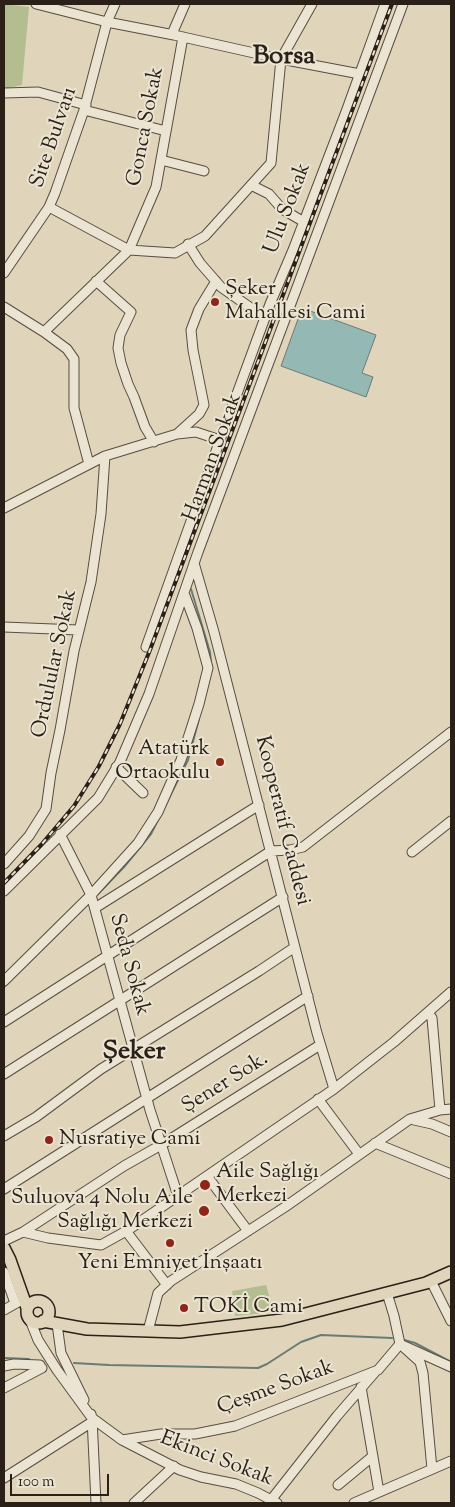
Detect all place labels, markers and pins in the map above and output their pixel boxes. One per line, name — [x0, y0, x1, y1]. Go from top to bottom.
place label: Şeker Mahallesi Cami — [225, 277, 366, 327]
marker: Şeker Mahallesi Cami — [209, 296, 221, 308]
place label: Atatürk Ortaokulu — [115, 737, 210, 787]
marker: Atatürk Ortaokulu — [214, 756, 226, 768]
place label: Nusratiye Cami — [59, 1127, 200, 1153]
marker: Nusratiye Cami — [43, 1134, 55, 1146]
place label: Aile Sağlığı Merkezi — [216, 1160, 319, 1210]
marker: Aile Sağlığı Merkezi — [198, 1178, 212, 1192]
place label: Suluova 4 Nolu Aile Sağlığı Merkezi — [11, 1186, 193, 1236]
marker: Suluova 4 Nolu Aile Sağlığı Merkezi — [197, 1204, 211, 1218]
marker: Yeni Emniyet İnşaatı — [164, 1237, 176, 1249]
place label: Yeni Emniyet İnşaatı — [77, 1251, 263, 1277]
place label: TOKİ Cami — [194, 1295, 303, 1321]
marker: TOKİ Cami — [178, 1302, 190, 1314]

